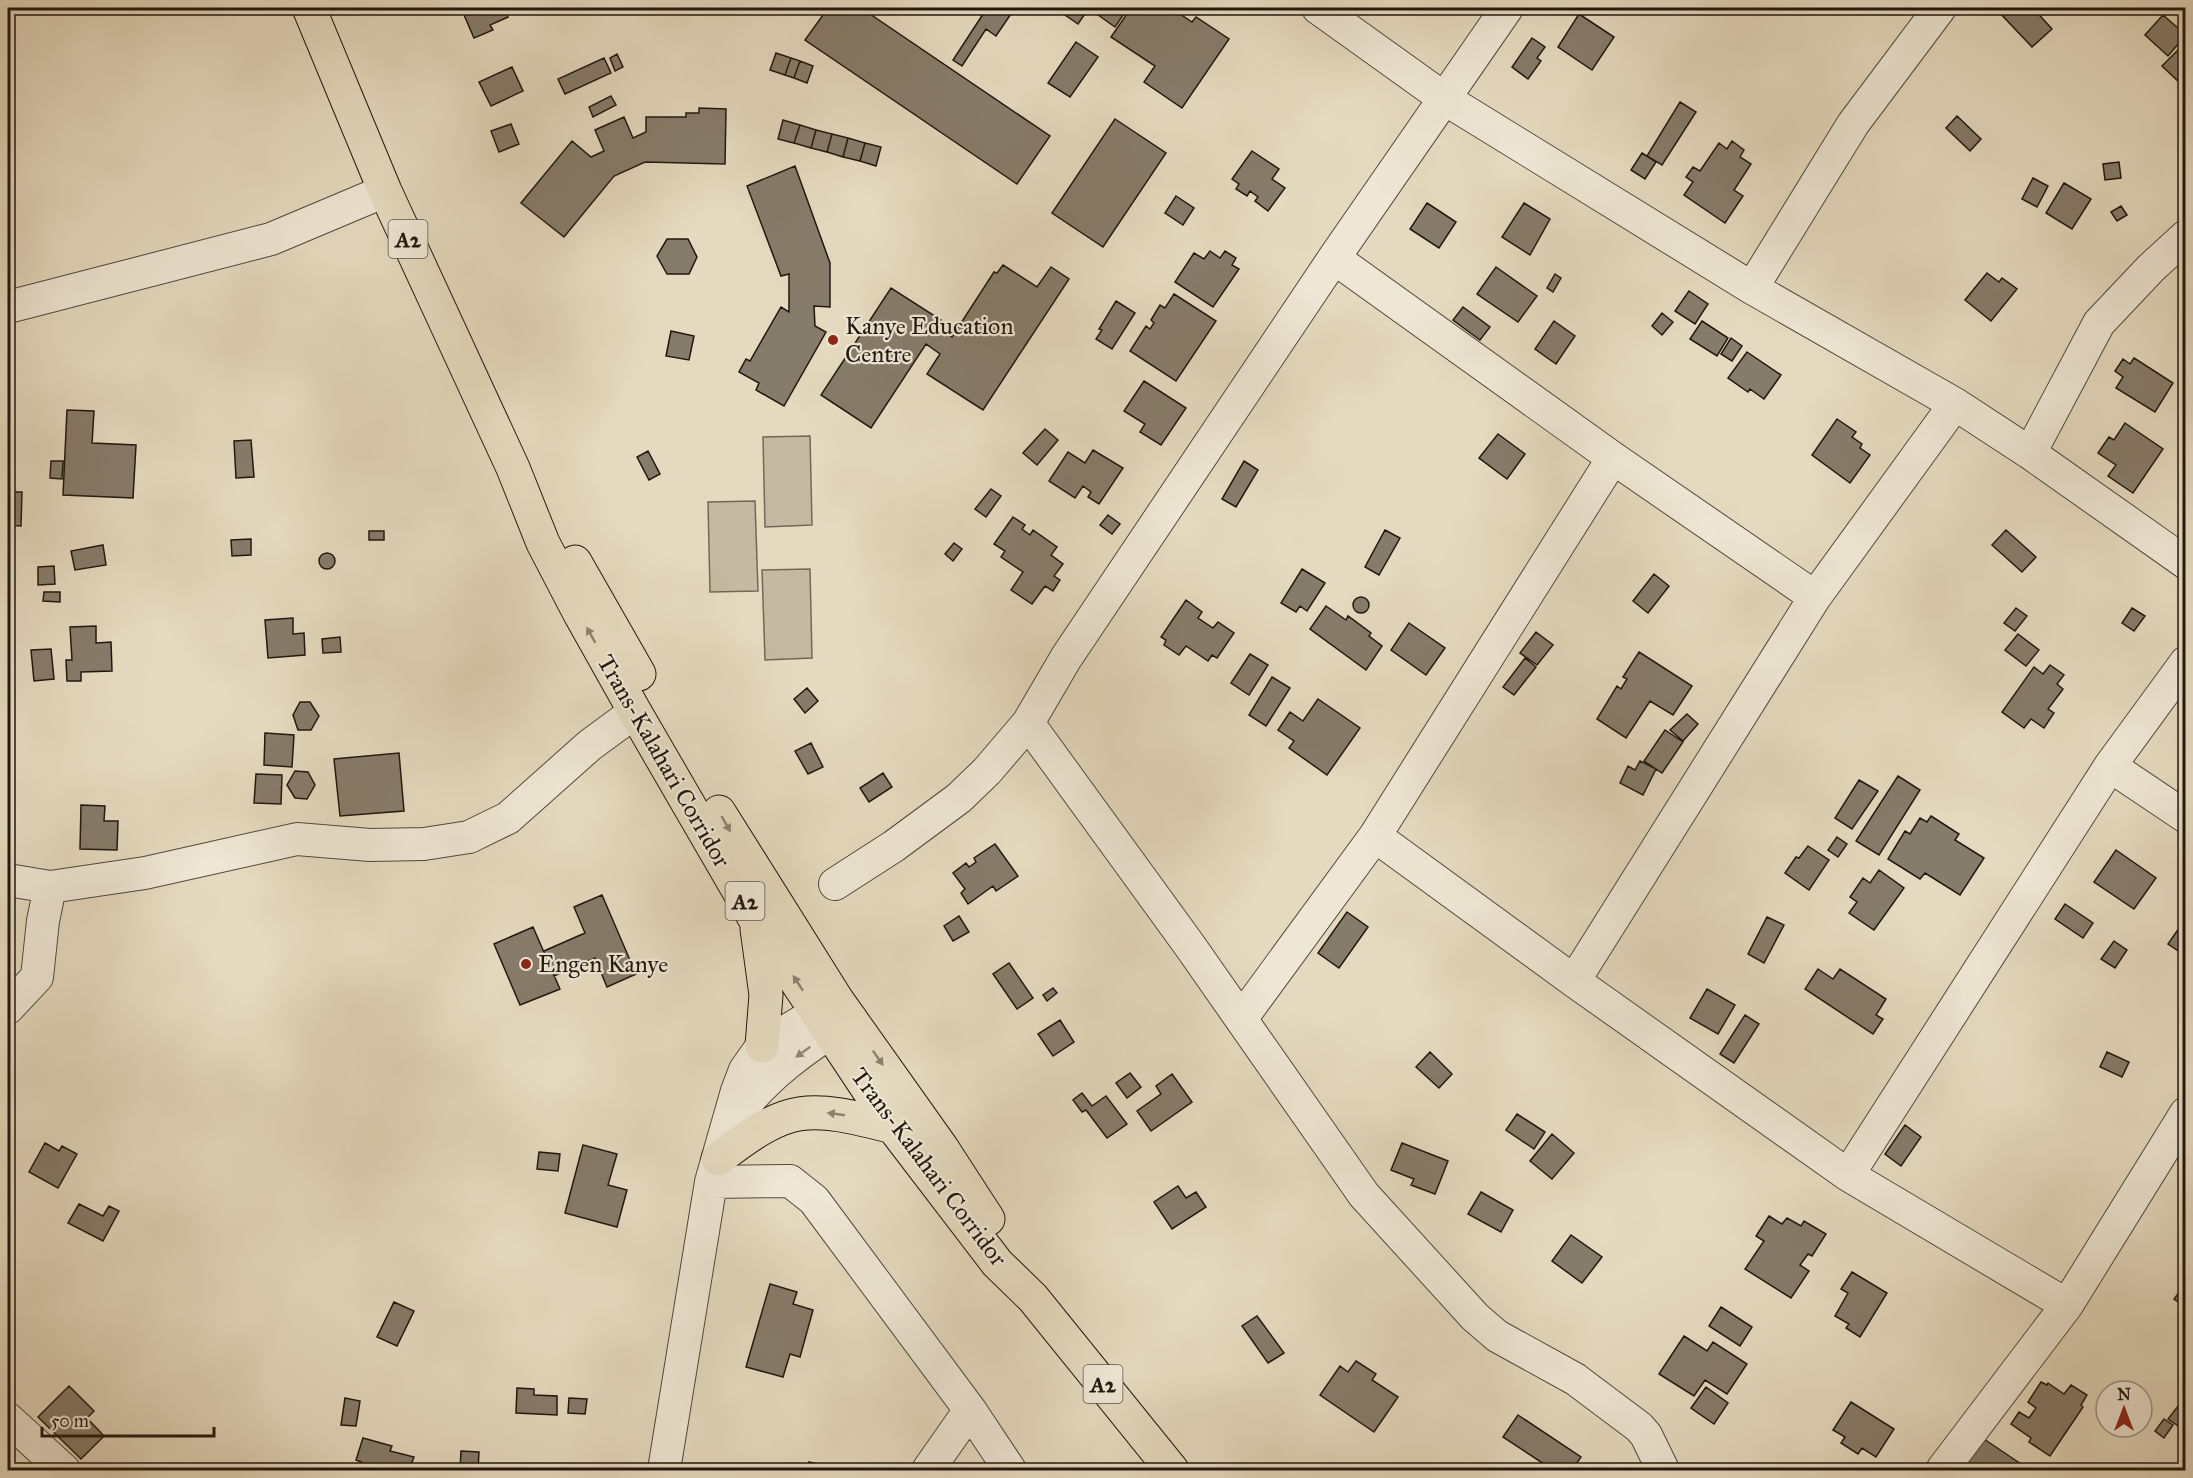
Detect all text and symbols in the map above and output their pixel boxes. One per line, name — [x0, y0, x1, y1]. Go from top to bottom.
road number: A2 — [388, 220, 428, 258]
place label: Kanye Education Centre — [845, 311, 1013, 369]
marker: Kanye Education Centre — [826, 333, 840, 347]
one-way arrow — [586, 626, 596, 643]
street label: Trans-Kalahari Corridor — [591, 649, 737, 873]
one-way arrow — [721, 816, 731, 833]
road number: A2 — [726, 882, 764, 920]
place label: Engen Kanye — [538, 949, 668, 979]
marker: Engen Kanye — [519, 957, 533, 971]
one-way arrow — [793, 975, 804, 991]
one-way arrow — [795, 1046, 811, 1058]
one-way arrow — [872, 1049, 884, 1065]
street label: Trans-Kalahari Corridor — [845, 1062, 1013, 1272]
one-way arrow — [827, 1109, 846, 1118]
road number: A2 — [1084, 1365, 1122, 1403]
north arrow — [2094, 1379, 2154, 1439]
text: N — [2117, 1385, 2131, 1404]
scale bar — [42, 1400, 214, 1438]
text: 50 m — [51, 1410, 89, 1432]

